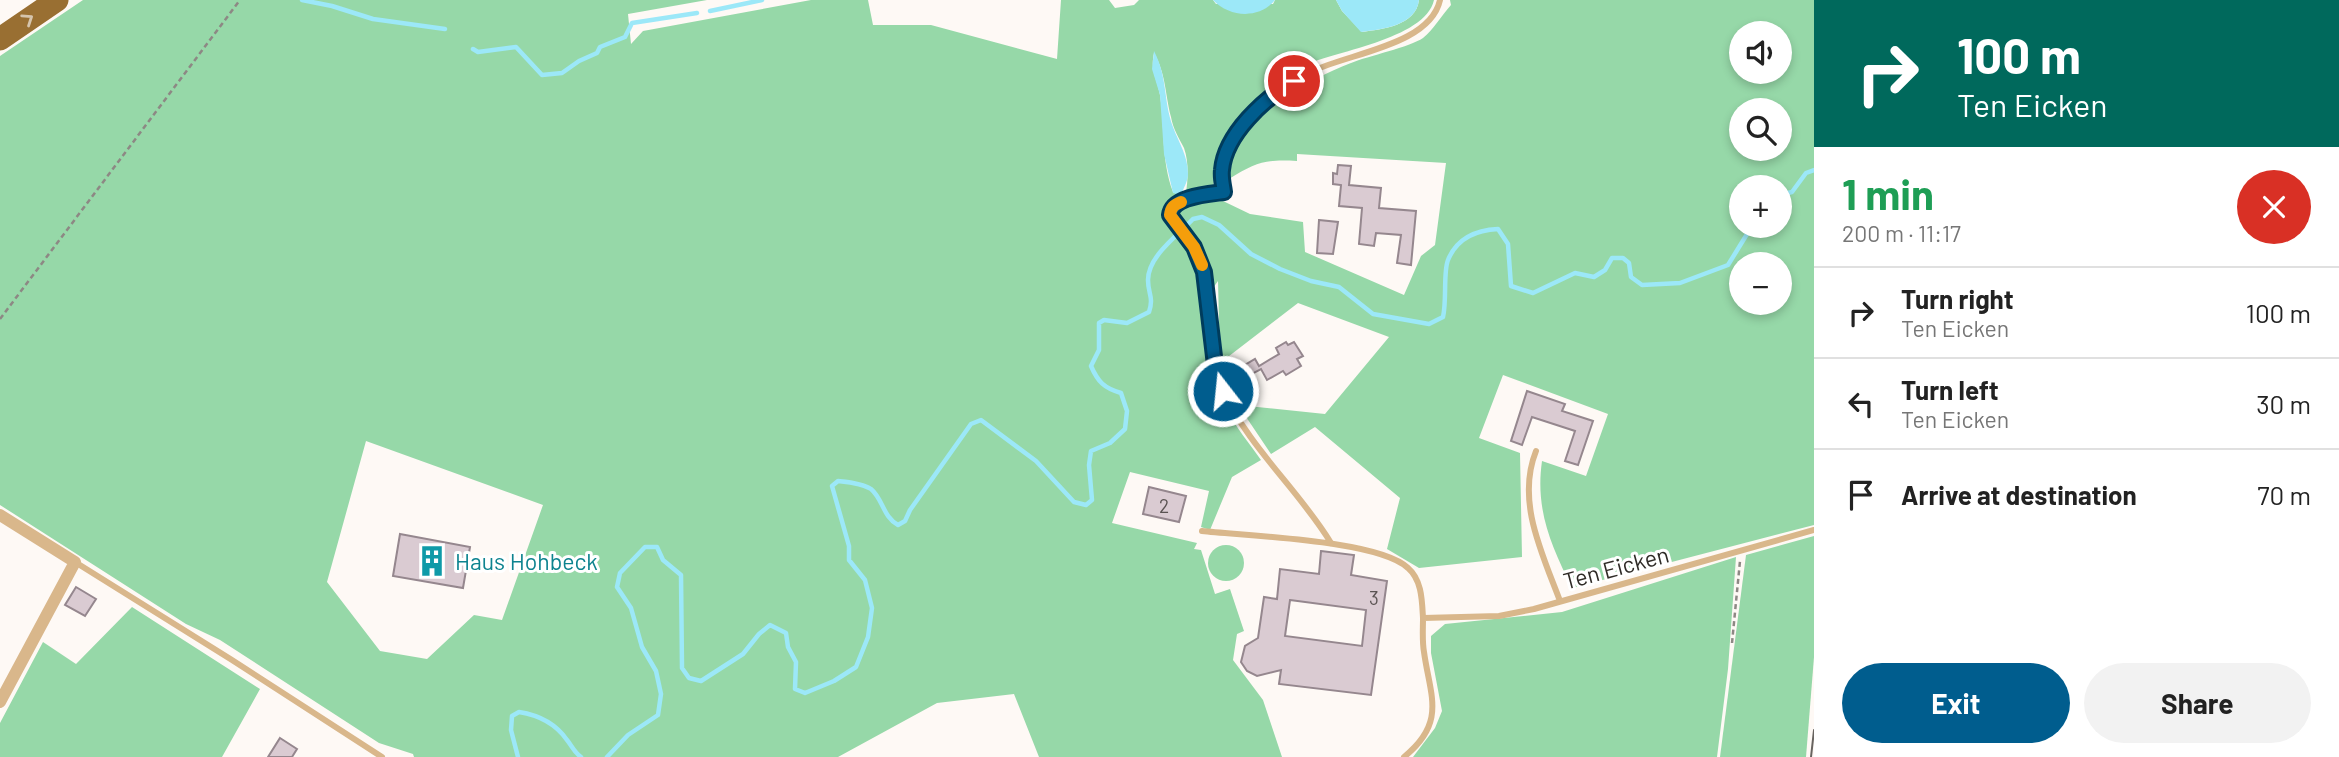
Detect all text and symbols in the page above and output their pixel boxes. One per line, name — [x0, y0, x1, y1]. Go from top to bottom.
one-way arrow — [20, 15, 33, 27]
map controls — [1729, 21, 1792, 315]
button: sound — [1729, 21, 1792, 84]
text: 100 m — [1957, 25, 2081, 84]
icon: right — [1842, 28, 1933, 119]
pin — [1264, 51, 1324, 111]
icon: arrive — [1275, 62, 1313, 100]
text: Ten Eicken — [1957, 85, 2108, 123]
button: search — [1729, 98, 1792, 161]
text: 1 min — [1842, 168, 1934, 218]
button: close — [2237, 170, 2311, 244]
button: + — [1729, 175, 1792, 238]
text: 200 m · 11:17 — [1842, 219, 1961, 247]
button: − — [1729, 252, 1792, 315]
text: Turn right — [1901, 283, 2014, 314]
icon: right — [1842, 294, 1880, 332]
text: 100 m — [2246, 297, 2311, 328]
text: Ten Eicken — [1901, 314, 2009, 342]
position arrow — [1186, 354, 1260, 428]
text: Turn left — [1901, 374, 1999, 405]
icon: left — [1842, 385, 1880, 423]
text: 30 m — [2256, 388, 2311, 419]
text: Ten Eicken — [1901, 405, 2009, 433]
icon: arrive — [1842, 476, 1880, 514]
text: Arrive at destination — [1901, 479, 2137, 510]
text: 70 m — [2257, 479, 2311, 510]
house number: 2 — [1159, 494, 1169, 517]
street label: Ten Eicken — [1560, 539, 1672, 595]
building icon: Haus Hohbeck — [415, 544, 449, 578]
place label: Haus Hohbeck — [455, 547, 598, 575]
house number: 3 — [1369, 586, 1379, 609]
button: Exit — [1842, 663, 2070, 743]
button: Share — [2084, 663, 2311, 743]

